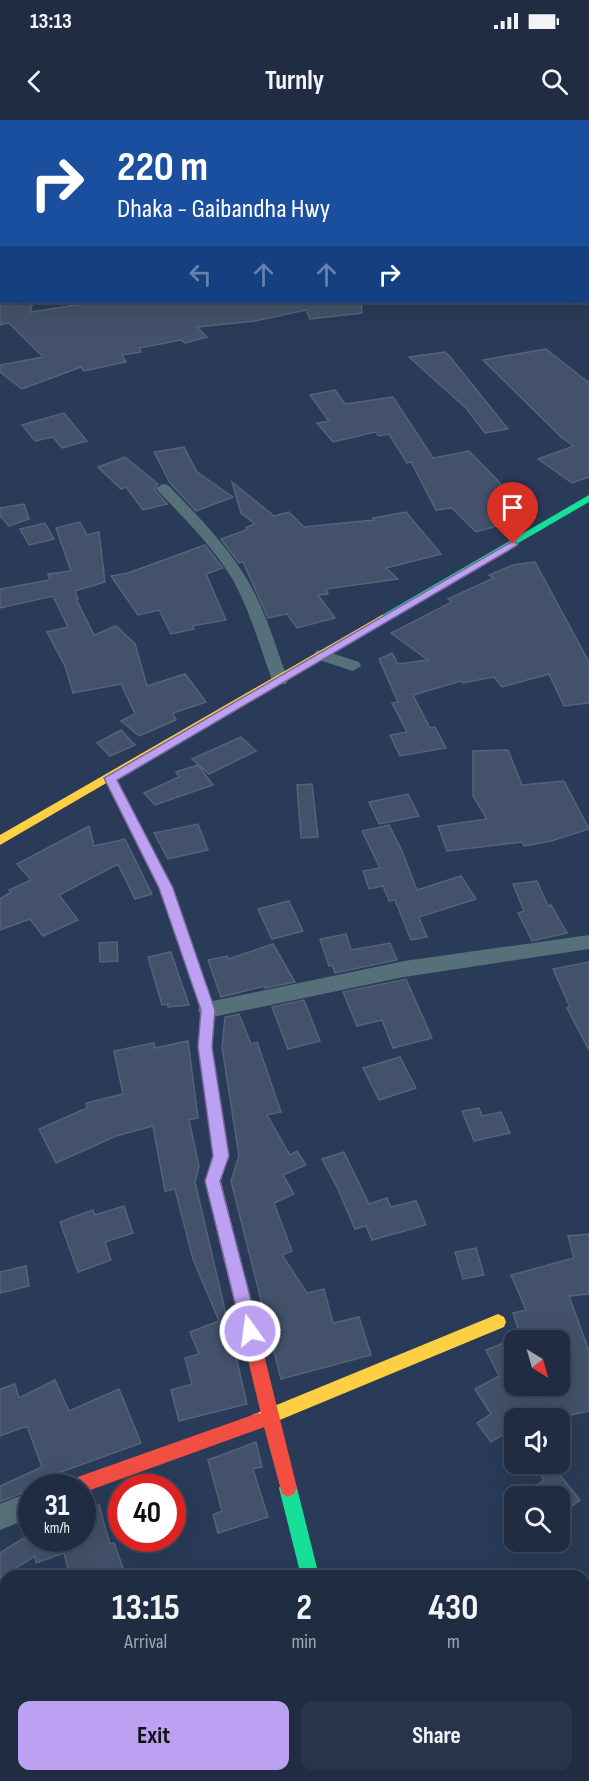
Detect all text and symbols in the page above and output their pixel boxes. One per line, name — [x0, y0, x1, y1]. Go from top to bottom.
text: 13:13 — [30, 8, 72, 35]
icon: back — [18, 65, 51, 98]
text: Turnly — [265, 65, 324, 97]
icon: search — [538, 65, 571, 98]
text: 220 m — [117, 142, 208, 193]
icon: right — [18, 144, 96, 222]
text: Dhaka - Gaibandha Hwy — [117, 193, 330, 225]
icon: left — [184, 258, 217, 291]
icon: ahead — [247, 258, 280, 291]
icon: ahead — [310, 258, 343, 291]
icon: right — [373, 258, 406, 291]
pin — [487, 482, 538, 544]
icon: arrive — [496, 491, 529, 524]
position arrow — [218, 1299, 282, 1363]
north arrow — [504, 1330, 570, 1396]
map controls — [504, 1330, 570, 1552]
button: sound — [504, 1408, 570, 1474]
speed limit sign: 40 — [108, 1474, 186, 1552]
button: search — [504, 1486, 570, 1552]
text: 31 — [44, 1488, 70, 1524]
text: km/h — [44, 1519, 70, 1538]
text: 13:15 — [112, 1587, 180, 1630]
text: 2 — [296, 1587, 312, 1630]
text: 430 — [428, 1587, 478, 1630]
text: Arrival — [124, 1630, 167, 1654]
text: min — [292, 1630, 317, 1654]
text: m — [447, 1630, 460, 1654]
button: Exit — [18, 1701, 289, 1770]
button: Share — [301, 1701, 572, 1770]

